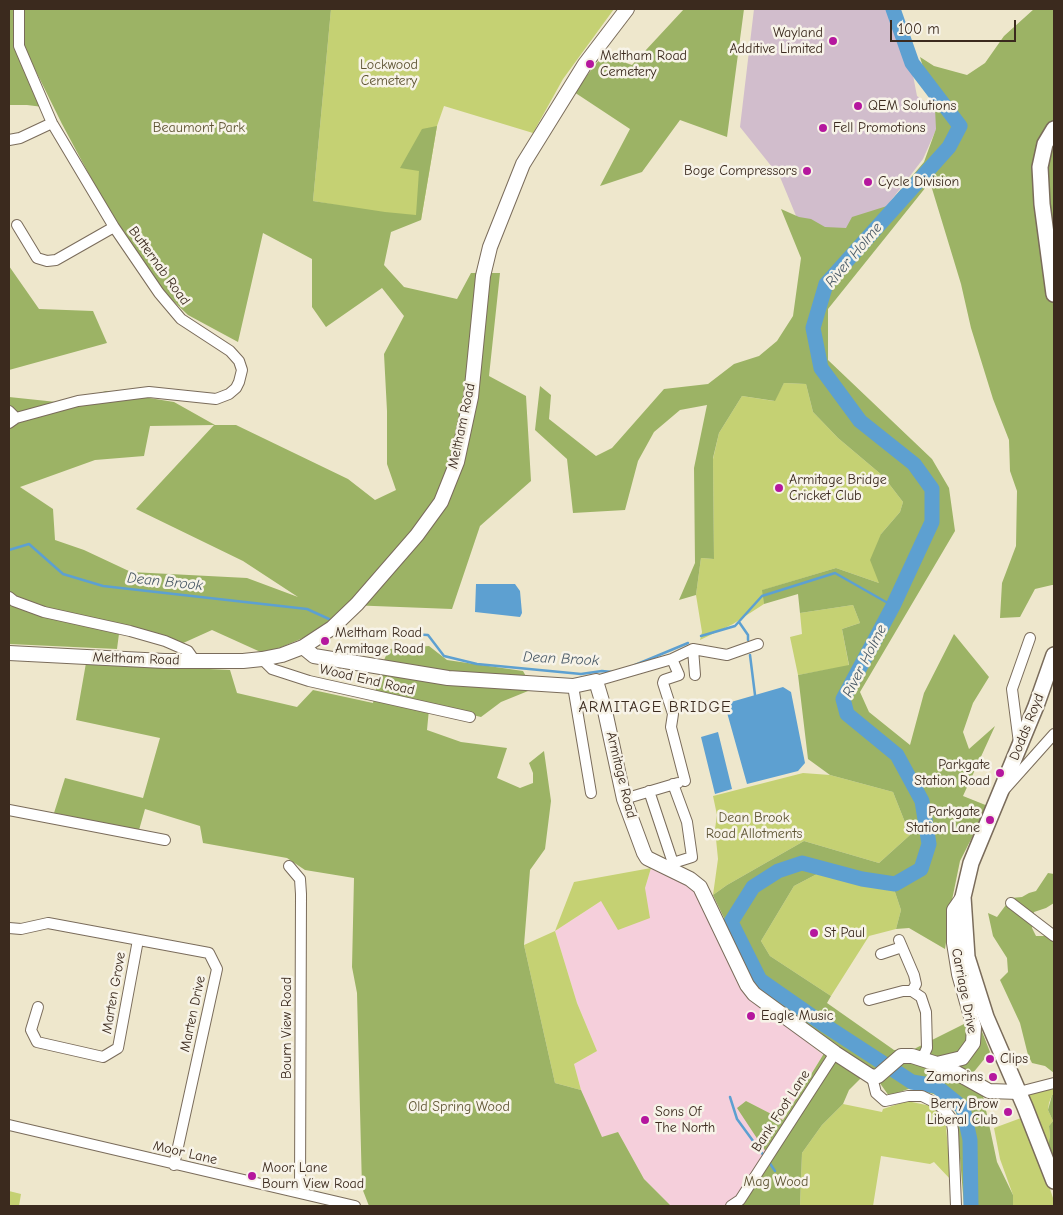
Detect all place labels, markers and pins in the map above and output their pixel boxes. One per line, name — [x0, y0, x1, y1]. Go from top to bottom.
place label: Wayland Additive Limited — [729, 25, 823, 58]
marker: Wayland Additive Limited — [827, 35, 839, 47]
place label: Meltham Road Cemetery — [600, 48, 687, 80]
marker: Meltham Road Cemetery — [584, 58, 596, 70]
place label: QEM Solutions — [868, 98, 956, 114]
marker: QEM Solutions — [852, 100, 864, 112]
place label: Fell Promotions — [833, 120, 926, 136]
marker: Fell Promotions — [817, 122, 829, 134]
place label: Boge Compressors — [684, 163, 797, 179]
marker: Boge Compressors — [801, 165, 813, 177]
place label: Cycle Division — [878, 174, 959, 190]
marker: Cycle Division — [862, 176, 874, 188]
place label: Armitage Bridge Cricket Club — [789, 472, 887, 504]
marker: Armitage Bridge Cricket Club — [773, 482, 785, 494]
place label: Meltham Road Armitage Road — [335, 625, 424, 658]
marker: Meltham Road Armitage Road — [319, 635, 331, 647]
place label: Parkgate Station Road — [914, 757, 990, 790]
marker: Parkgate Station Road — [994, 767, 1006, 779]
place label: Parkgate Station Lane — [906, 804, 980, 836]
marker: Parkgate Station Lane — [984, 814, 996, 826]
place label: St Paul — [824, 925, 865, 941]
marker: St Paul — [808, 927, 820, 939]
place label: Eagle Music — [761, 1008, 833, 1024]
marker: Eagle Music — [745, 1010, 757, 1022]
place label: Clips — [1000, 1051, 1028, 1067]
marker: Clips — [984, 1053, 996, 1065]
place label: Zamorins — [926, 1069, 983, 1085]
marker: Zamorins — [987, 1071, 999, 1083]
place label: Berry Brow Liberal Club — [927, 1096, 998, 1128]
place label: Sons Of The North — [655, 1104, 715, 1136]
marker: Berry Brow Liberal Club — [1002, 1106, 1014, 1118]
marker: Sons Of The North — [639, 1114, 651, 1126]
place label: Moor Lane Bourn View Road — [262, 1160, 364, 1192]
marker: Moor Lane Bourn View Road — [246, 1170, 258, 1182]

